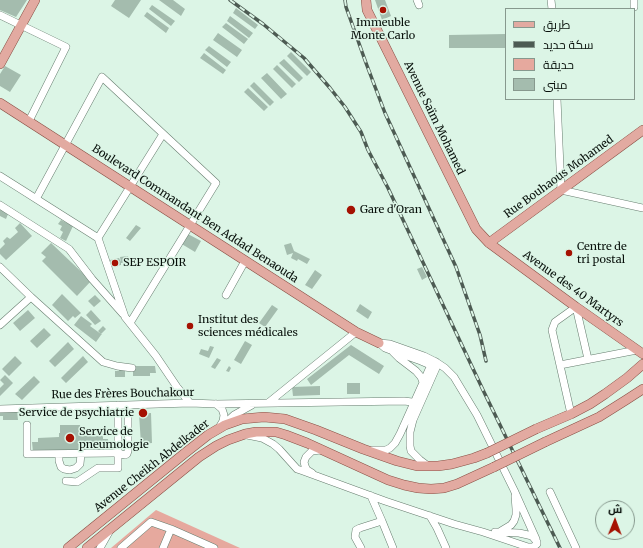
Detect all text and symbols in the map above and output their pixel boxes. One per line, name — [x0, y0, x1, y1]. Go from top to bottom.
marker: Immeuble Monte Carlo — [378, 5, 388, 15]
legend — [505, 8, 635, 100]
place label: Immeuble Monte Carlo — [351, 16, 415, 42]
text: طريق — [543, 17, 570, 32]
text: سكة حديد — [543, 37, 593, 52]
text: حديقة — [543, 57, 574, 72]
street label: Avenue Saïm Mohamed — [401, 59, 467, 177]
text: مبنى — [543, 77, 568, 92]
street label: Rue Bouhaous Mohamed — [502, 133, 616, 221]
street label: Boulevard Commandant Ben Addad Benaouda — [89, 142, 301, 286]
place label: Gare d'Oran — [360, 203, 422, 217]
marker: Gare d'Oran — [345, 204, 357, 216]
place label: Centre de tri postal — [577, 240, 627, 266]
street label: Avenue des 40 Martyrs — [520, 248, 626, 330]
marker: Centre de tri postal — [564, 248, 574, 258]
place label: SEP ESPOIR — [123, 256, 186, 270]
marker: SEP ESPOIR — [110, 258, 120, 268]
place label: Institut des sciences médicales — [198, 313, 298, 339]
marker: Institut des sciences médicales — [185, 321, 195, 331]
street label: Rue des Frères Bouchakour — [51, 386, 195, 402]
place label: Service de psychiatrie — [19, 406, 134, 420]
marker: Service de psychiatrie — [137, 407, 149, 419]
street label: Avenue Cheikh Abdelkader — [92, 417, 212, 515]
place label: Service de pneumologie — [79, 425, 149, 451]
marker: Service de pneumologie — [64, 432, 76, 444]
north arrow — [595, 500, 635, 540]
text: ش — [608, 502, 622, 516]

